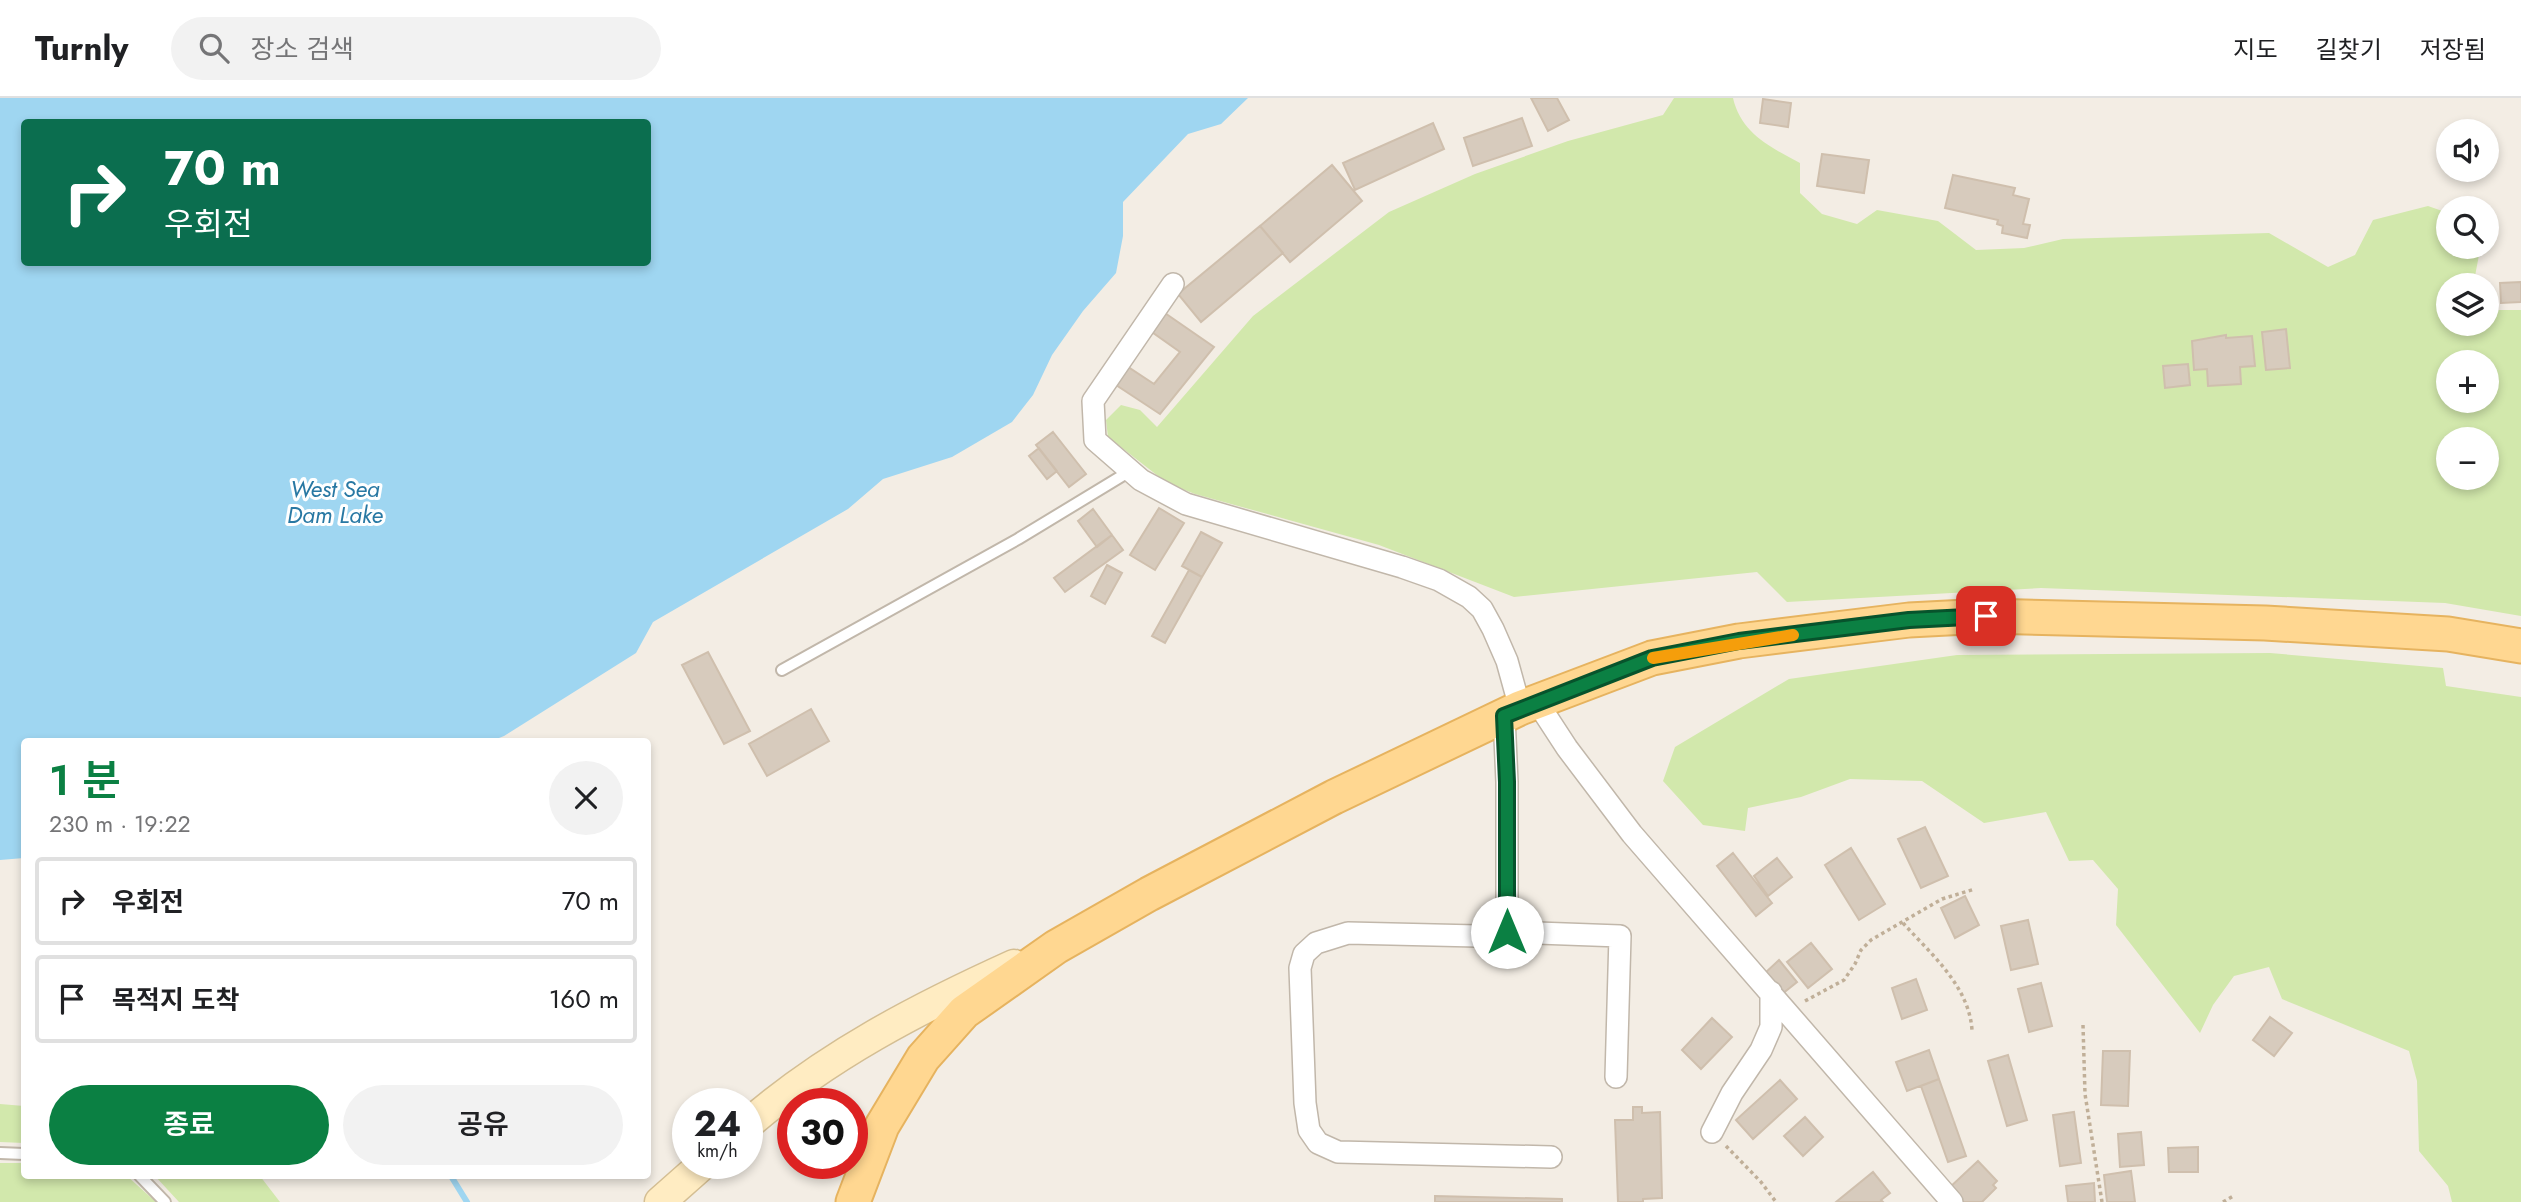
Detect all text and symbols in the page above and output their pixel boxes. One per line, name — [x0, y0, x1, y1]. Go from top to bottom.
search box — [171, 17, 661, 80]
text: Turnly — [35, 25, 129, 72]
icon: search — [195, 29, 233, 67]
text: 장소 검색 — [251, 30, 354, 68]
text: 지도 — [2233, 32, 2278, 67]
text: 길찾기 — [2316, 32, 2382, 67]
text: 저장됨 — [2420, 32, 2486, 67]
map controls — [2436, 119, 2499, 490]
button: sound — [2436, 119, 2499, 182]
text: 70 m — [164, 133, 281, 203]
icon: right — [49, 147, 140, 238]
button: search — [2436, 196, 2499, 259]
text: 우회전 — [164, 201, 252, 247]
button: layers — [2436, 273, 2499, 336]
button: + — [2436, 350, 2499, 413]
button: − — [2436, 427, 2499, 490]
water label: West Sea Dam Lake — [287, 472, 383, 532]
pin — [1956, 586, 2016, 646]
icon: arrive — [1967, 597, 2005, 635]
text: 1 분 — [49, 750, 121, 811]
button: close — [549, 761, 623, 835]
text: 230 m · 19:22 — [49, 807, 191, 841]
icon: right — [53, 882, 91, 920]
text: 70 m — [562, 882, 619, 920]
text: 우회전 — [112, 883, 184, 921]
position arrow — [1470, 895, 1544, 969]
icon: arrive — [53, 980, 91, 1018]
text: 160 m — [549, 980, 619, 1018]
text: 목적지 도착 — [112, 981, 239, 1019]
button: 종료 — [49, 1085, 329, 1165]
button: 공유 — [343, 1085, 623, 1165]
speed limit sign: 30 — [777, 1088, 868, 1179]
text: 24 — [694, 1099, 741, 1149]
text: km/h — [697, 1138, 738, 1164]

